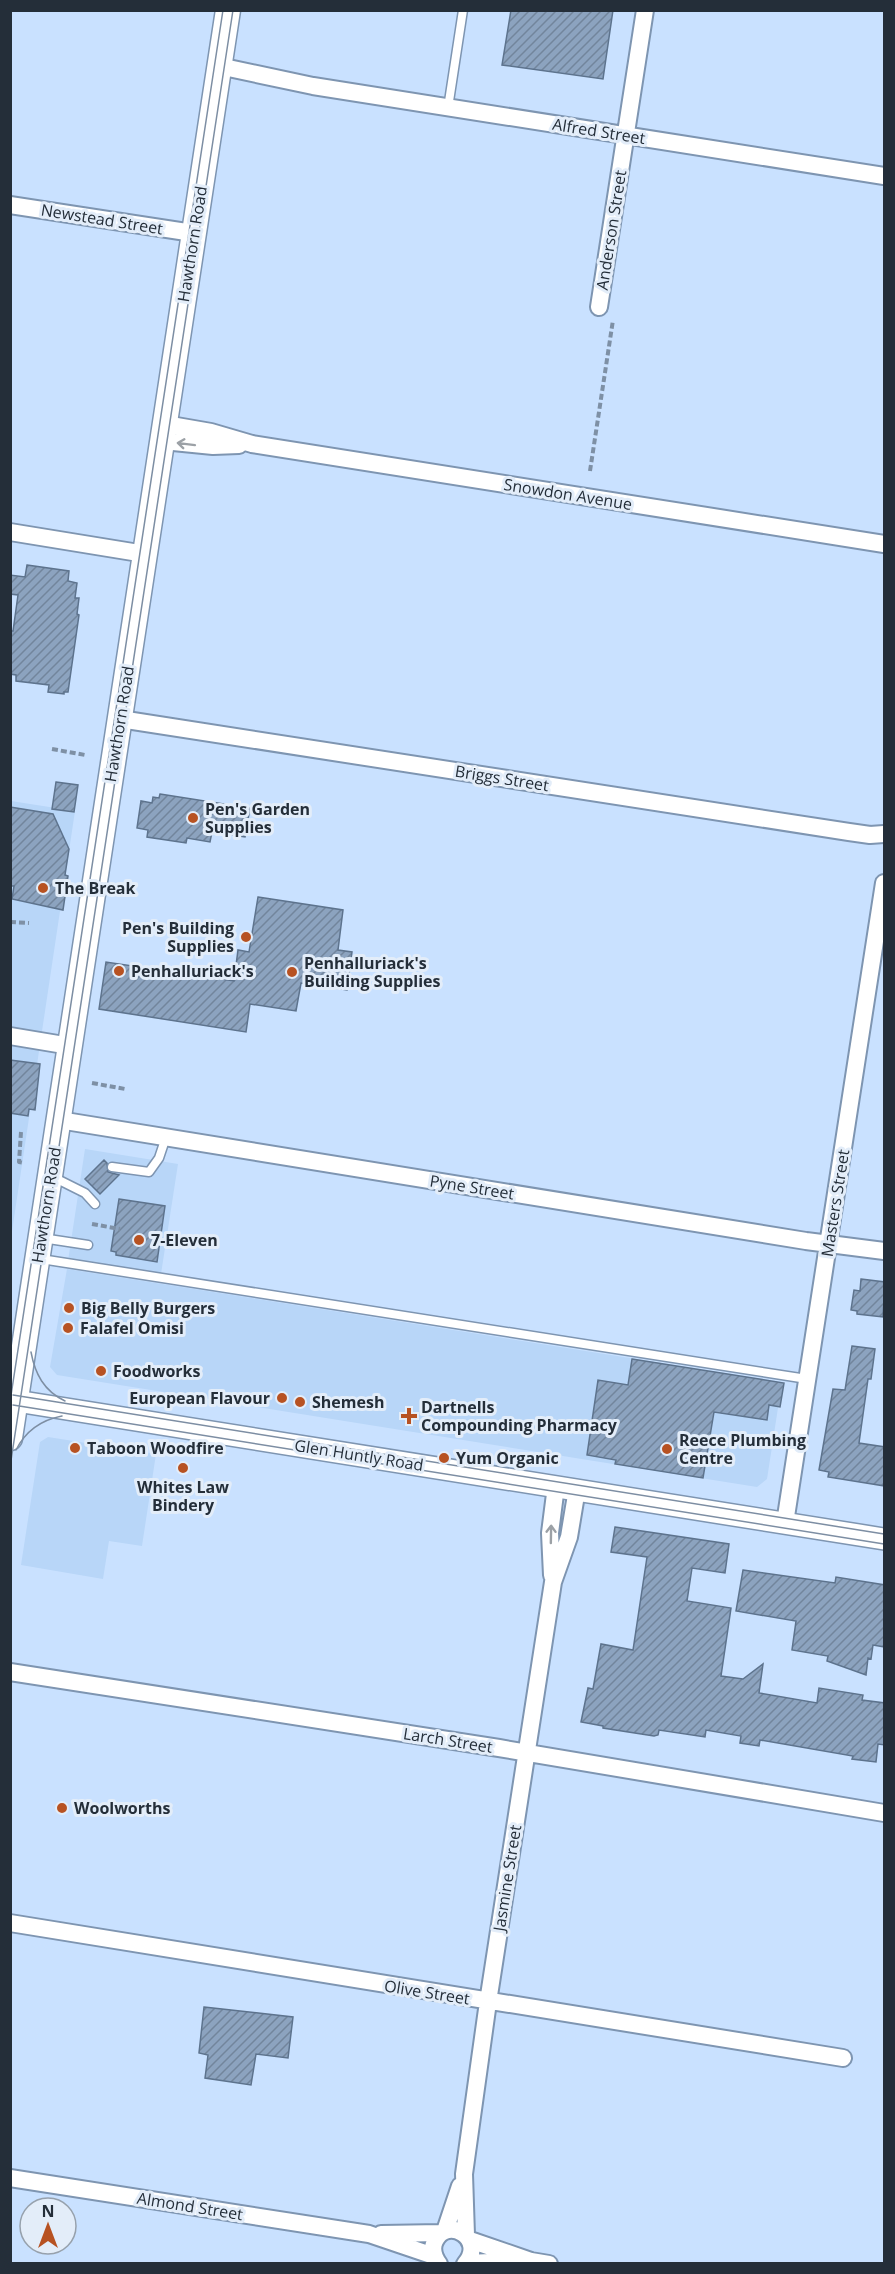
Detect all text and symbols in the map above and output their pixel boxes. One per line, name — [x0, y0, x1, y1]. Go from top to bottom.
street label: Alfred Street — [551, 113, 647, 149]
street label: Anderson Street — [591, 168, 631, 292]
street label: Hawthorn Road — [172, 185, 212, 303]
street label: Newstead Street — [39, 198, 165, 240]
one-way arrow — [177, 438, 197, 449]
street label: Snowdon Avenue — [502, 473, 634, 515]
street label: Hawthorn Road — [99, 665, 139, 783]
street label: Briggs Street — [453, 760, 551, 796]
place label: Pen's Garden Supplies — [205, 798, 310, 838]
marker: Pen's Garden Supplies — [186, 811, 200, 825]
place label: The Break — [55, 877, 136, 899]
marker: The Break — [36, 881, 50, 895]
place label: Pen's Building Supplies — [122, 917, 234, 957]
marker: Pen's Building Supplies — [239, 930, 253, 944]
place label: Penhalluriack's Building Supplies — [304, 952, 441, 992]
place label: Penhalluriack's — [131, 960, 254, 982]
marker: Penhalluriack's — [112, 964, 126, 978]
marker: Penhalluriack's Building Supplies — [285, 965, 299, 979]
street label: Hawthorn Road — [26, 1146, 66, 1264]
street label: Masters Street — [816, 1147, 854, 1258]
street label: Pyne Street — [428, 1169, 516, 1205]
place label: 7-Eleven — [151, 1229, 218, 1251]
marker: 7-Eleven — [132, 1233, 146, 1247]
place label: Big Belly Burgers — [81, 1297, 215, 1319]
marker: Big Belly Burgers — [62, 1301, 76, 1315]
place label: Falafel Omisi — [80, 1317, 184, 1339]
marker: Falafel Omisi — [61, 1321, 75, 1335]
place label: Foodworks — [113, 1360, 201, 1382]
marker: Foodworks — [94, 1364, 108, 1378]
place label: European Flavour — [129, 1387, 270, 1409]
marker: European Flavour — [275, 1391, 289, 1405]
place label: Shemesh — [312, 1391, 384, 1413]
marker: Shemesh — [293, 1395, 307, 1409]
place label: Dartnells Compounding Pharmacy — [421, 1396, 618, 1436]
marker: Dartnells Compounding Pharmacy — [402, 1409, 416, 1423]
place label: Reece Plumbing Centre — [679, 1429, 806, 1469]
street label: Glen Huntly Road — [293, 1434, 425, 1476]
place label: Taboon Woodfire — [87, 1437, 224, 1459]
marker: Taboon Woodfire — [68, 1441, 82, 1455]
marker: Reece Plumbing Centre — [660, 1442, 674, 1456]
place label: Yum Organic — [456, 1447, 559, 1469]
marker: Yum Organic — [437, 1451, 451, 1465]
marker: Whites Law Bindery — [176, 1461, 190, 1475]
place label: Whites Law Bindery — [137, 1476, 229, 1516]
one-way arrow — [545, 1525, 556, 1545]
street label: Larch Street — [402, 1722, 495, 1758]
place label: Woolworths — [74, 1797, 170, 1819]
marker: Woolworths — [55, 1801, 69, 1815]
street label: Jasmine Street — [487, 1823, 526, 1935]
street label: Olive Street — [383, 1974, 472, 2010]
street label: Almond Street — [135, 2187, 245, 2225]
north arrow — [18, 2196, 78, 2256]
text: N — [41, 2200, 55, 2222]

